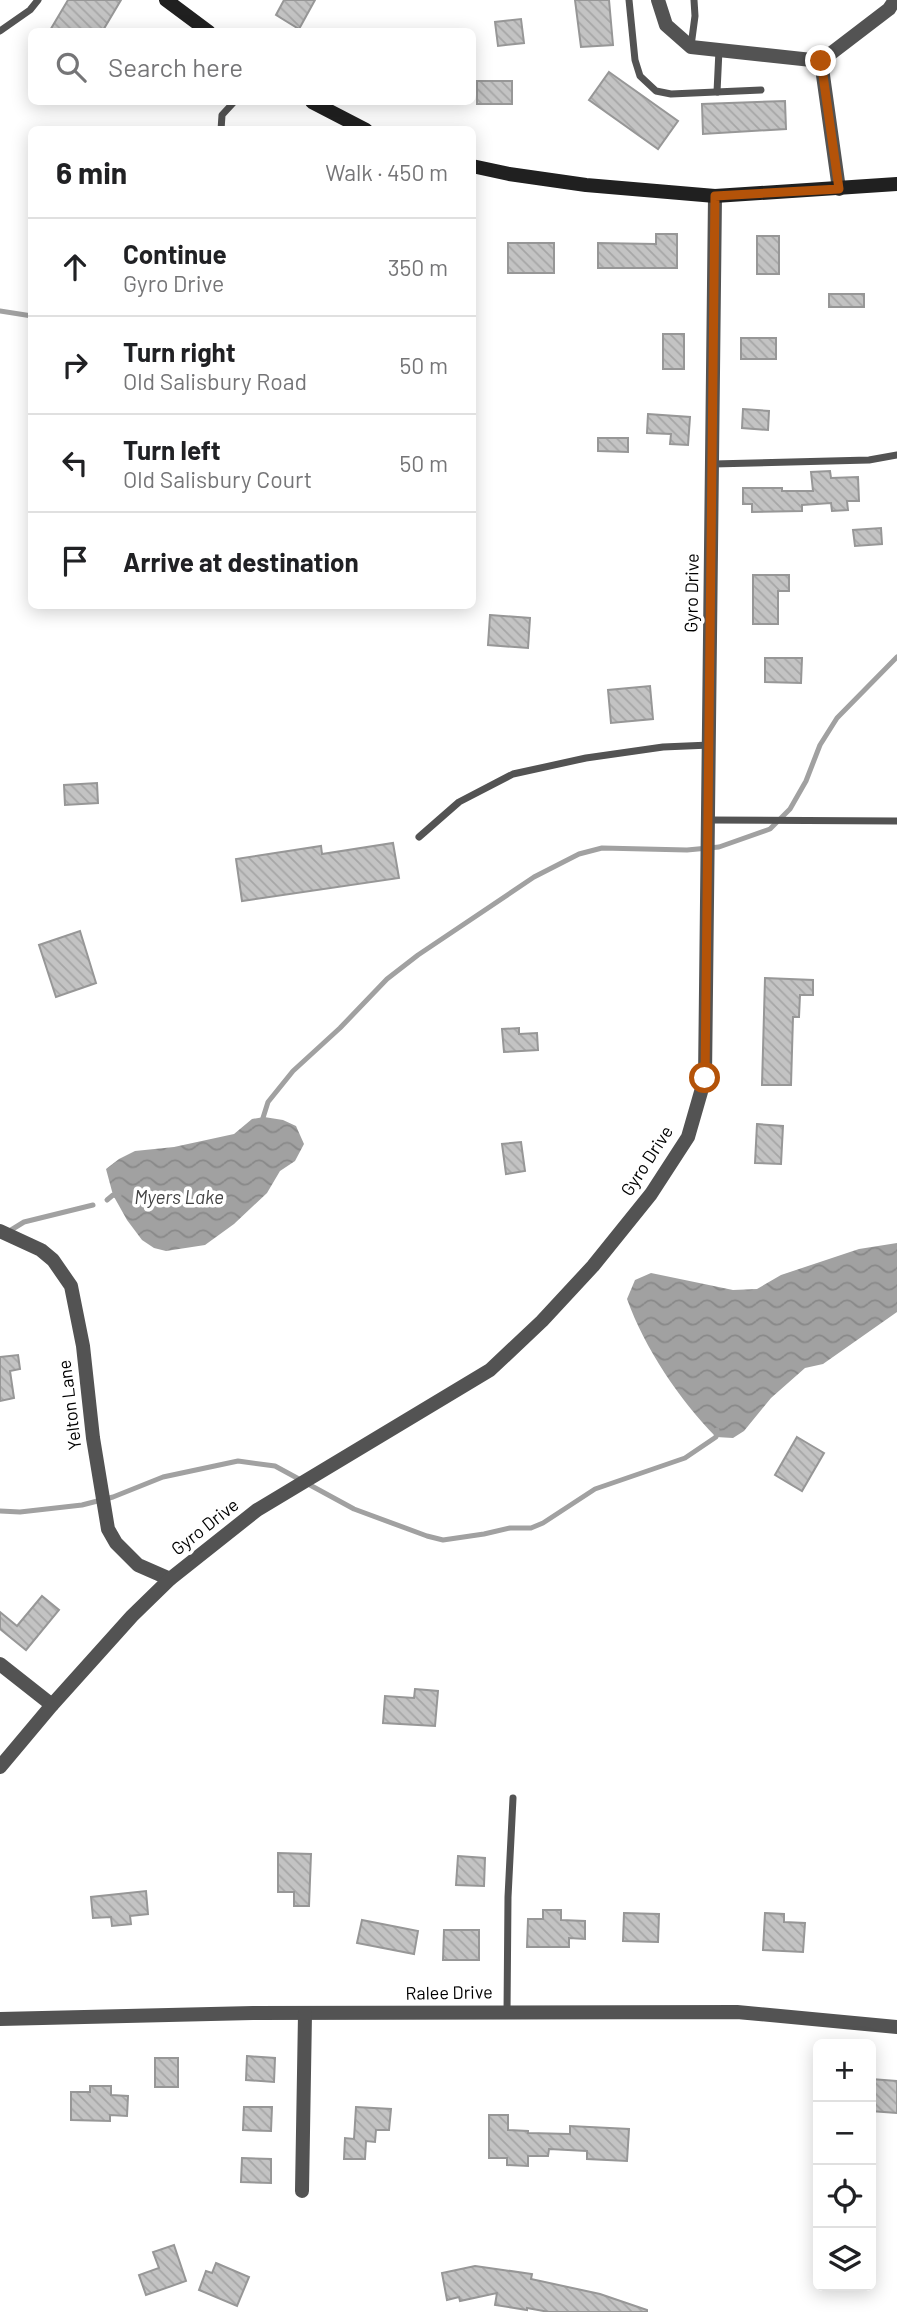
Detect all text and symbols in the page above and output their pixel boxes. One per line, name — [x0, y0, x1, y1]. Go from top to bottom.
search box — [28, 28, 476, 105]
route end — [805, 45, 836, 76]
icon: search — [52, 48, 90, 86]
text: Search here — [108, 51, 243, 82]
text: 6 min — [56, 154, 127, 190]
text: Walk · 450 m — [325, 158, 448, 186]
text: Continue — [123, 238, 227, 269]
icon: ahead — [56, 248, 94, 286]
text: 350 m — [388, 253, 448, 281]
text: Gyro Drive — [123, 269, 224, 297]
text: Turn right — [123, 336, 236, 367]
icon: right — [56, 346, 94, 384]
text: 50 m — [400, 351, 448, 379]
text: Old Salisbury Road — [123, 367, 307, 395]
text: Turn left — [123, 434, 221, 465]
icon: left — [56, 444, 94, 482]
text: 50 m — [400, 449, 448, 477]
text: Old Salisbury Court — [123, 465, 312, 493]
icon: arrive — [56, 542, 94, 580]
text: Arrive at destination — [123, 546, 359, 577]
street label: Gyro Drive — [679, 553, 703, 633]
route start — [689, 1062, 720, 1093]
street label: Gyro Drive — [615, 1121, 677, 1200]
water label: Myers Lake — [134, 1185, 224, 1208]
street label: Yelton Lane — [53, 1359, 85, 1452]
street label: Gyro Drive — [166, 1493, 242, 1559]
street label: Ralee Drive — [405, 1980, 493, 2004]
map controls — [813, 2039, 876, 2291]
button: + — [813, 2039, 876, 2102]
button: − — [813, 2102, 876, 2165]
button: locate — [813, 2165, 876, 2228]
button: layers — [813, 2228, 876, 2291]

